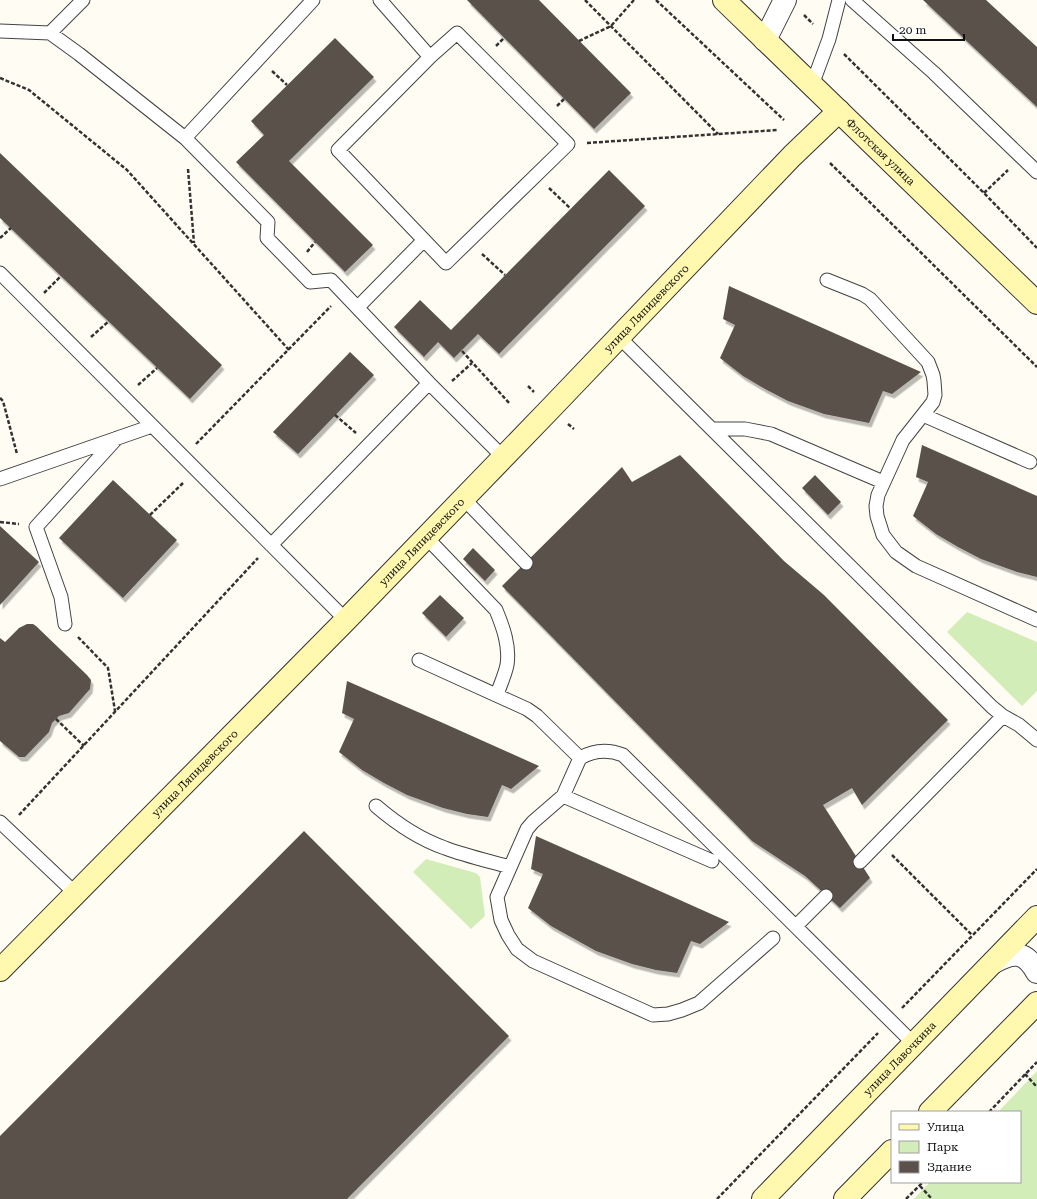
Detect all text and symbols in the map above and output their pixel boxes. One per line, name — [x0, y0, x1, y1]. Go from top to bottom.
scale bar — [893, 16, 964, 42]
text: 20 m — [899, 23, 926, 37]
street label: Флотская улица — [844, 115, 918, 188]
street label: улица Ляпидевского — [601, 261, 692, 355]
street label: улица Ляпидевского — [376, 495, 467, 588]
street label: улица Ляпидевского — [149, 727, 241, 819]
street label: улица Лавочкина — [861, 1019, 938, 1098]
legend — [891, 1111, 1021, 1183]
text: Улица — [927, 1120, 965, 1134]
text: Парк — [927, 1140, 959, 1154]
text: Здание — [927, 1160, 972, 1174]

